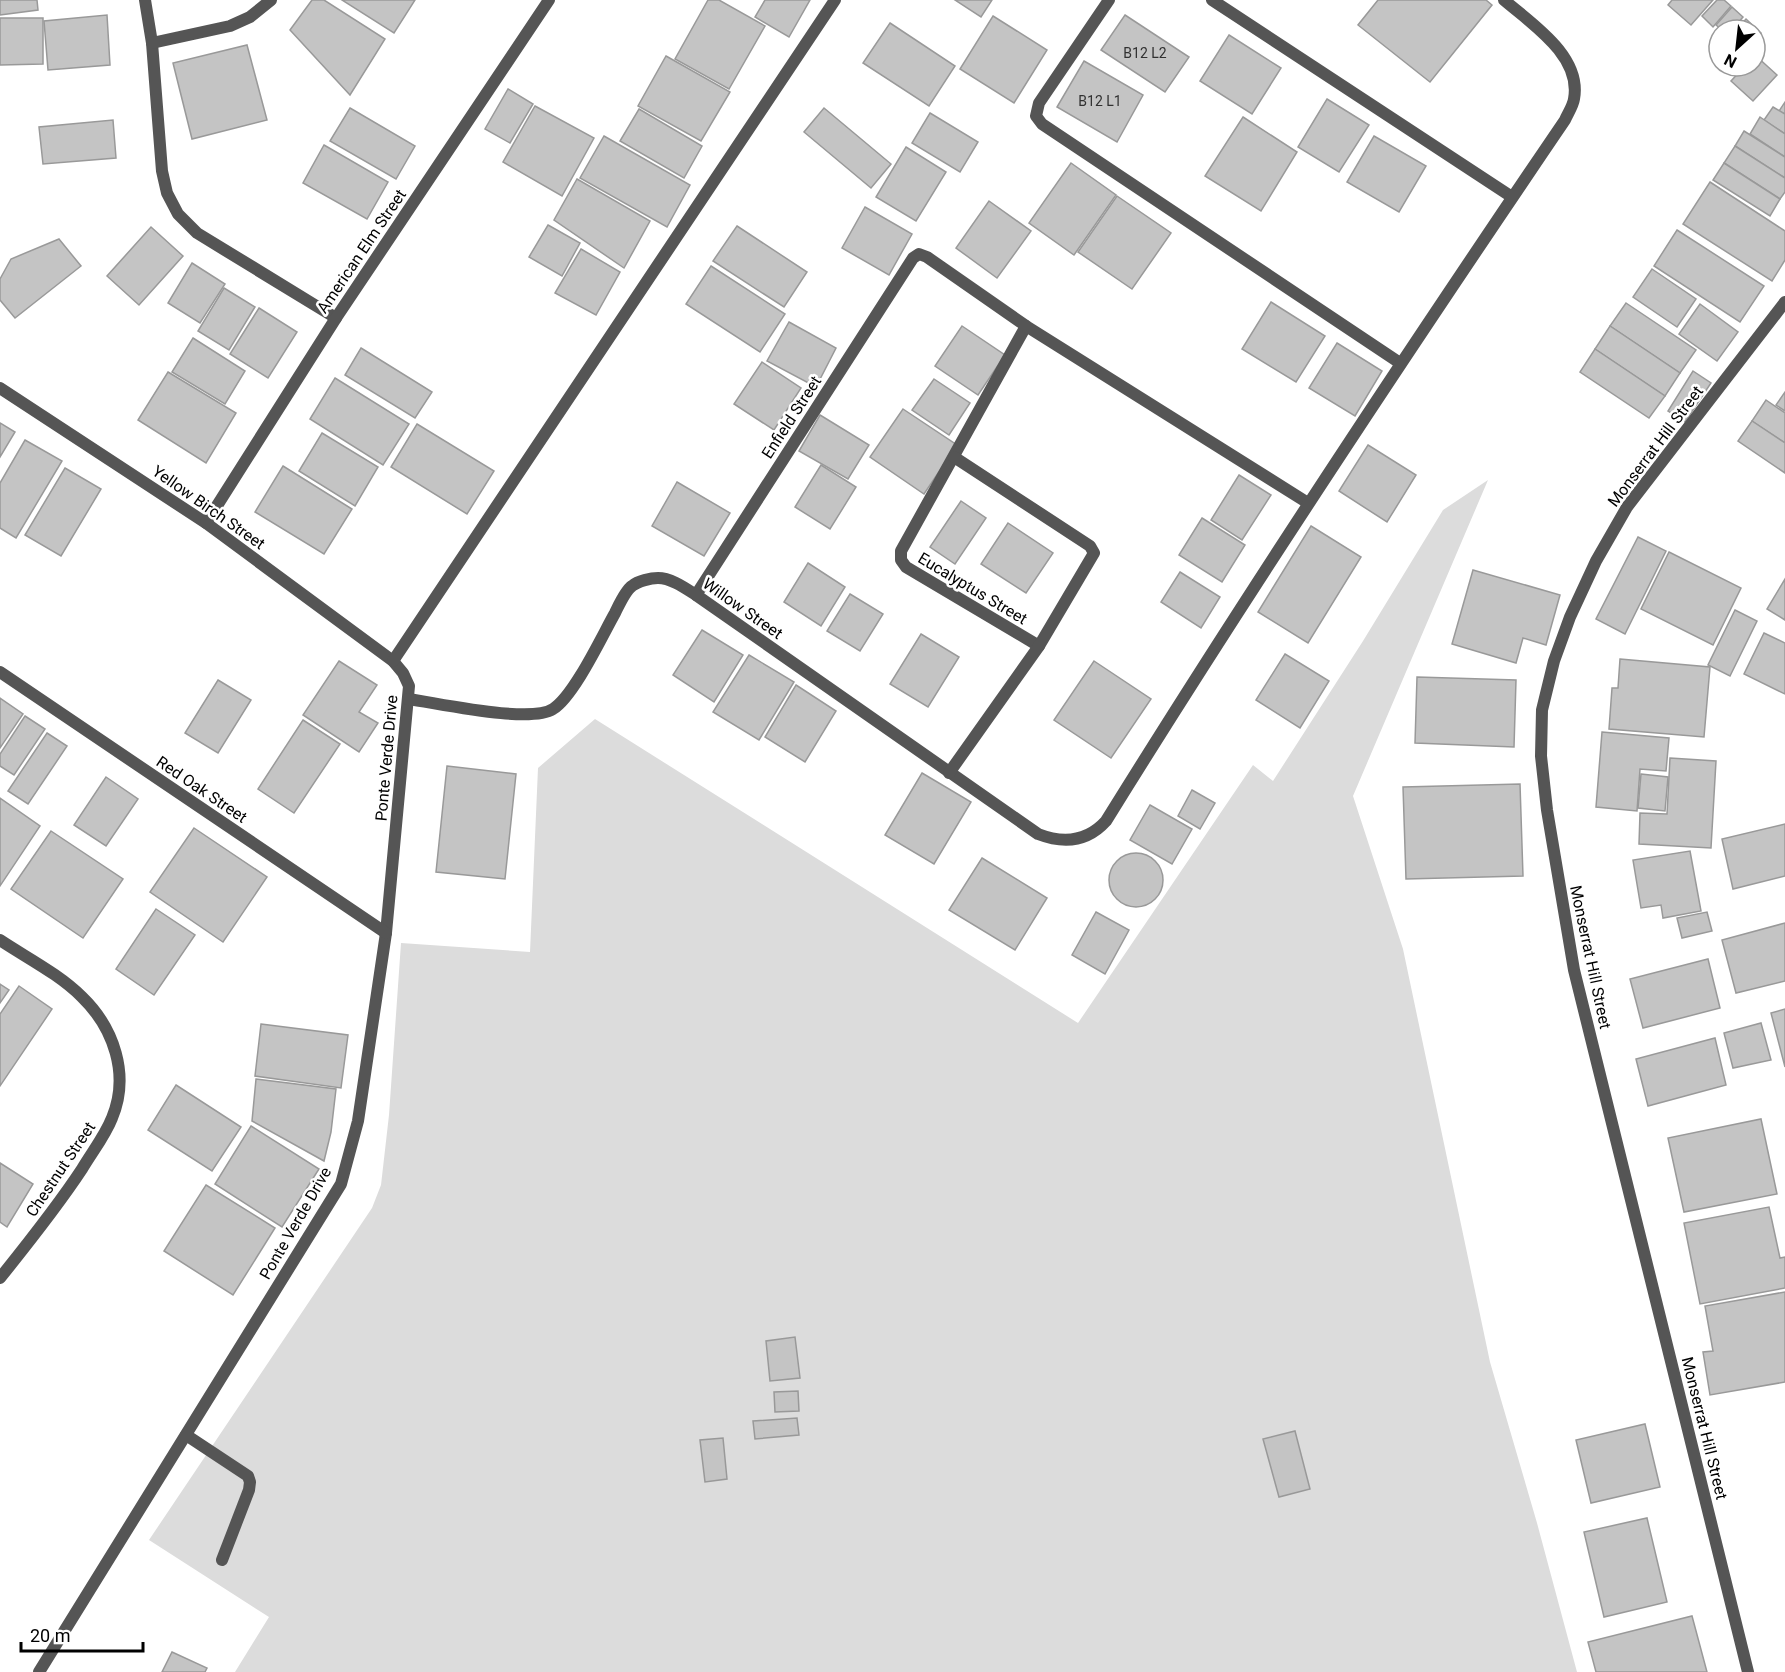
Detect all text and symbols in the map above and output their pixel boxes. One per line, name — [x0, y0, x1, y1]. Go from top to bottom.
north arrow — [1707, 18, 1767, 78]
house number: B12 L2 — [1123, 45, 1167, 61]
text: N — [1721, 50, 1740, 72]
house number: B12 L1 — [1078, 93, 1122, 109]
street label: American Elm Street — [313, 186, 410, 317]
street label: Enfield Street — [758, 373, 825, 462]
street label: Monserrat Hill Street — [1604, 382, 1707, 510]
street label: Yellow Birch Street — [149, 461, 269, 553]
street label: Eucalyptus Street — [915, 548, 1031, 628]
street label: Willow Street — [699, 574, 786, 643]
street label: Ponte Verde Drive — [372, 694, 401, 822]
street label: Red Oak Street — [153, 752, 251, 827]
street label: Monserrat Hill Street — [1566, 884, 1615, 1031]
street label: Chestnut Street — [22, 1118, 99, 1220]
street label: Ponte Verde Drive — [256, 1164, 335, 1283]
street label: Monserrat Hill Street — [1678, 1355, 1731, 1501]
scale bar — [21, 1615, 142, 1653]
text: 20 m — [30, 1625, 70, 1646]

